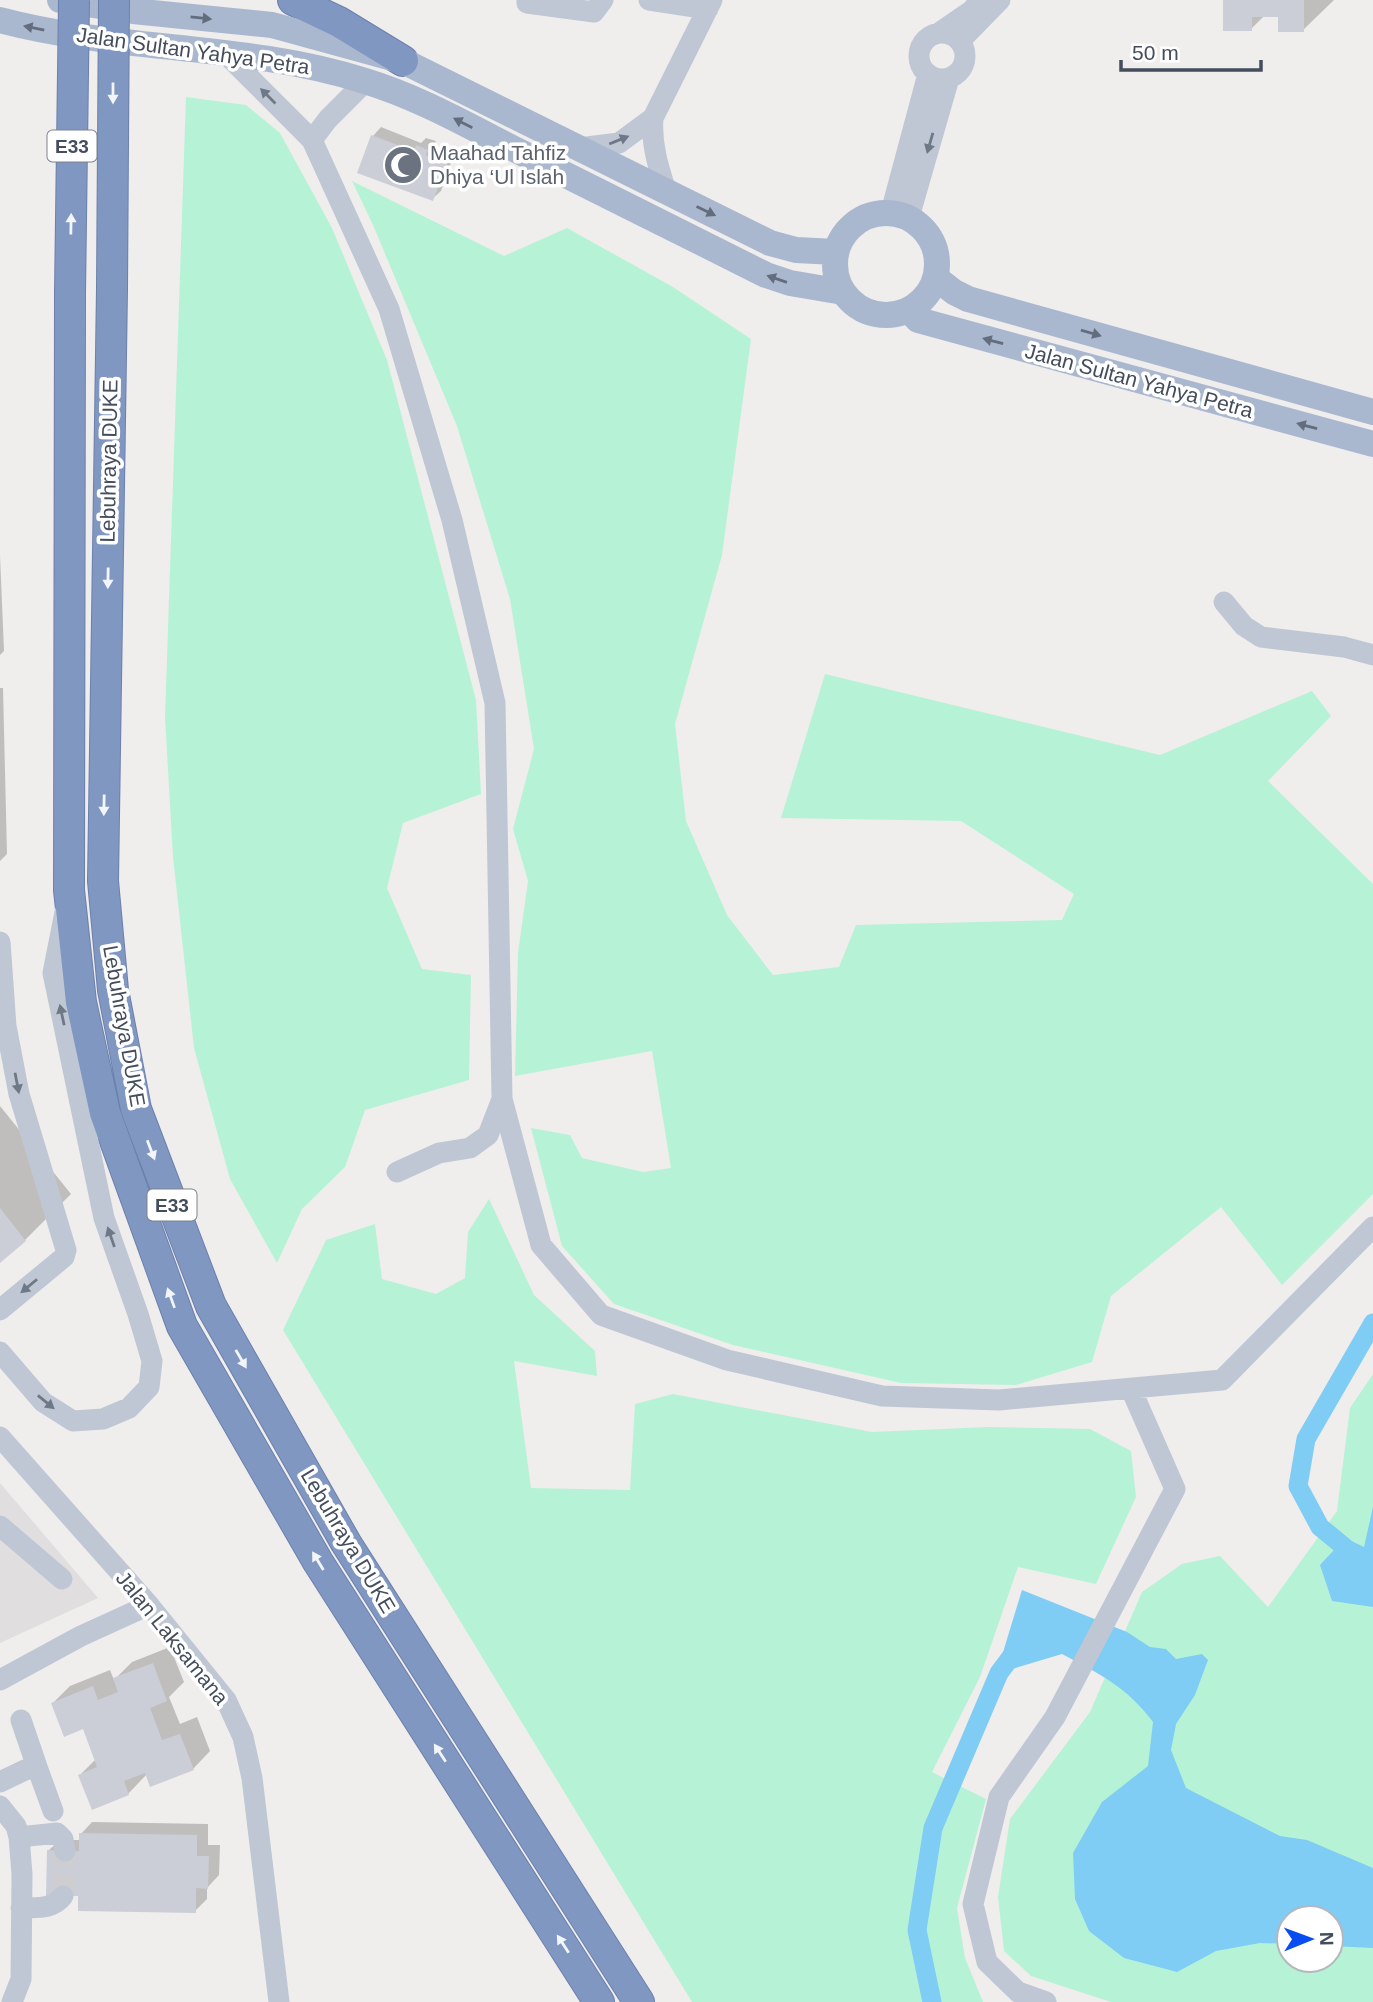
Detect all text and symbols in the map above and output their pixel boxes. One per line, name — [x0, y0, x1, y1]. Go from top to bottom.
one-way arrow — [190, 13, 212, 24]
one-way arrow — [23, 23, 45, 34]
street label: Jalan Sultan Yahya Petra — [75, 23, 311, 78]
scale bar — [1121, 28, 1261, 72]
text: 50 m — [1132, 41, 1179, 64]
one-way arrow — [108, 82, 119, 104]
one-way arrow — [259, 87, 276, 104]
one-way arrow — [453, 118, 473, 129]
road number: E33 — [48, 130, 96, 162]
one-way arrow — [925, 133, 935, 154]
one-way arrow — [609, 135, 630, 146]
place label: Maahad Tahfiz Dhiya ‘Ul Islah — [430, 141, 566, 188]
mosque icon: Maahad Tahfiz Dhiya ‘Ul Islah — [382, 144, 424, 186]
one-way arrow — [696, 206, 716, 217]
one-way arrow — [65, 213, 76, 235]
one-way arrow — [766, 273, 787, 284]
one-way arrow — [1081, 329, 1102, 339]
one-way arrow — [982, 335, 1004, 346]
street label: Jalan Sultan Yahya Petra — [1023, 339, 1256, 422]
street label: Lebuhraya DUKE — [96, 379, 121, 543]
one-way arrow — [1296, 420, 1318, 431]
one-way arrow — [102, 567, 114, 589]
one-way arrow — [99, 795, 110, 817]
street label: Lebuhraya DUKE — [99, 943, 150, 1108]
one-way arrow — [57, 1004, 68, 1026]
one-way arrow — [12, 1072, 23, 1094]
one-way arrow — [146, 1139, 157, 1160]
road number: E33 — [148, 1190, 196, 1220]
one-way arrow — [105, 1227, 116, 1248]
one-way arrow — [20, 1279, 38, 1294]
one-way arrow — [166, 1288, 177, 1309]
one-way arrow — [235, 1349, 247, 1368]
one-way arrow — [38, 1394, 55, 1409]
street label: Lebuhraya DUKE — [296, 1465, 400, 1617]
one-way arrow — [312, 1551, 325, 1570]
street label: Jalan Laksamana — [112, 1566, 233, 1709]
one-way arrow — [434, 1743, 447, 1762]
north arrow — [1275, 1904, 1345, 1974]
text: N — [1316, 1932, 1337, 1946]
one-way arrow — [556, 1935, 569, 1954]

